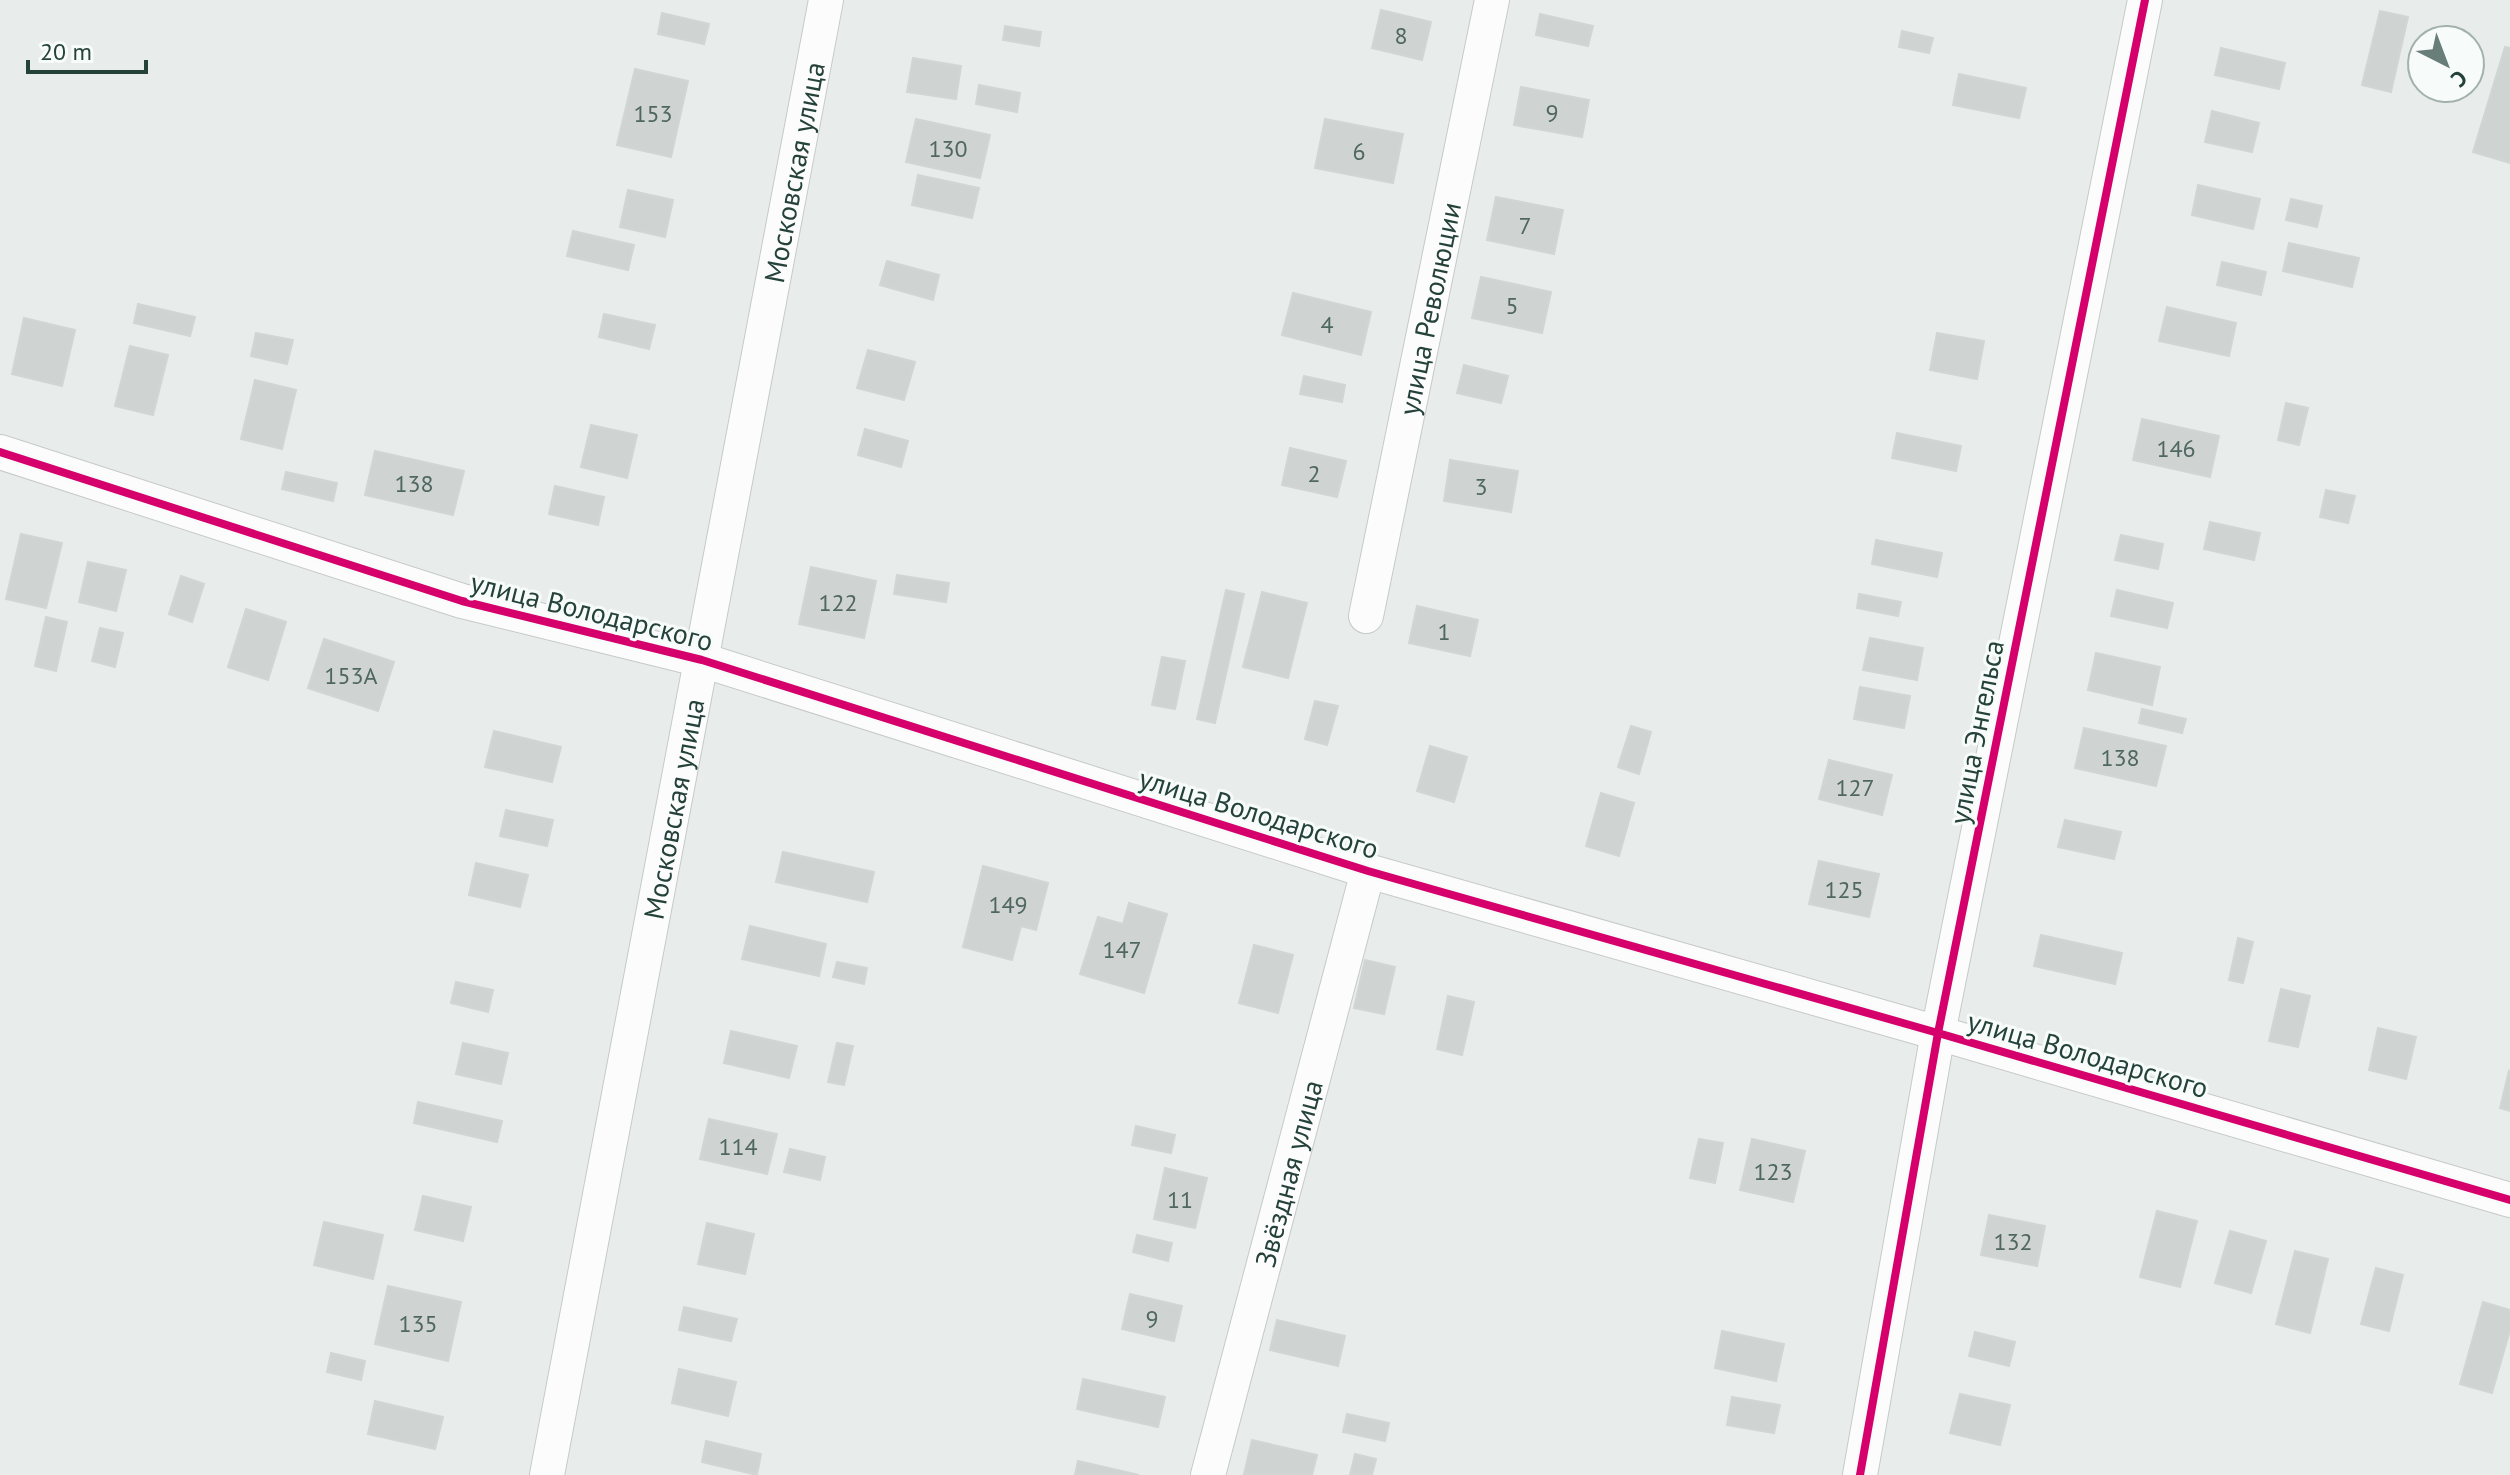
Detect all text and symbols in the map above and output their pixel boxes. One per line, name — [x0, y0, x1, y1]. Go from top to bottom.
house number: 8 — [1394, 20, 1408, 51]
scale bar — [28, 24, 146, 74]
north arrow — [2406, 24, 2486, 104]
text: 20 m — [40, 36, 92, 67]
street label: Московская улица — [754, 59, 832, 286]
text: С — [2445, 64, 2473, 93]
house number: 9 — [1545, 97, 1559, 128]
house number: 153 — [633, 98, 673, 129]
house number: 130 — [928, 133, 968, 164]
house number: 6 — [1352, 136, 1366, 167]
street label: улица Революции — [1389, 199, 1469, 418]
house number: 7 — [1518, 210, 1532, 241]
house number: 5 — [1505, 290, 1519, 321]
house number: 4 — [1320, 309, 1334, 340]
house number: 146 — [2156, 433, 2196, 464]
house number: 2 — [1307, 458, 1321, 489]
house number: 138 — [394, 468, 434, 499]
house number: 3 — [1474, 471, 1488, 502]
street label: улица Володарского — [467, 563, 717, 659]
house number: 122 — [818, 587, 858, 618]
house number: 1 — [1437, 616, 1451, 647]
street label: улица Энгельса — [1940, 637, 2012, 827]
house number: 153А — [324, 660, 378, 691]
street label: Московская улица — [634, 695, 712, 922]
house number: 138 — [2100, 742, 2140, 773]
street label: улица Володарского — [1135, 759, 1383, 867]
house number: 127 — [1835, 772, 1875, 803]
house number: 125 — [1824, 874, 1864, 905]
house number: 149 — [988, 889, 1028, 920]
house number: 147 — [1102, 934, 1142, 965]
street label: улица Володарского — [1963, 1002, 2213, 1106]
street label: Звёздная улица — [1245, 1076, 1330, 1271]
house number: 114 — [718, 1131, 758, 1162]
house number: 123 — [1753, 1156, 1793, 1187]
house number: 11 — [1167, 1184, 1193, 1215]
house number: 132 — [1993, 1226, 2033, 1257]
house number: 9 — [1145, 1303, 1159, 1334]
house number: 135 — [398, 1308, 438, 1339]

